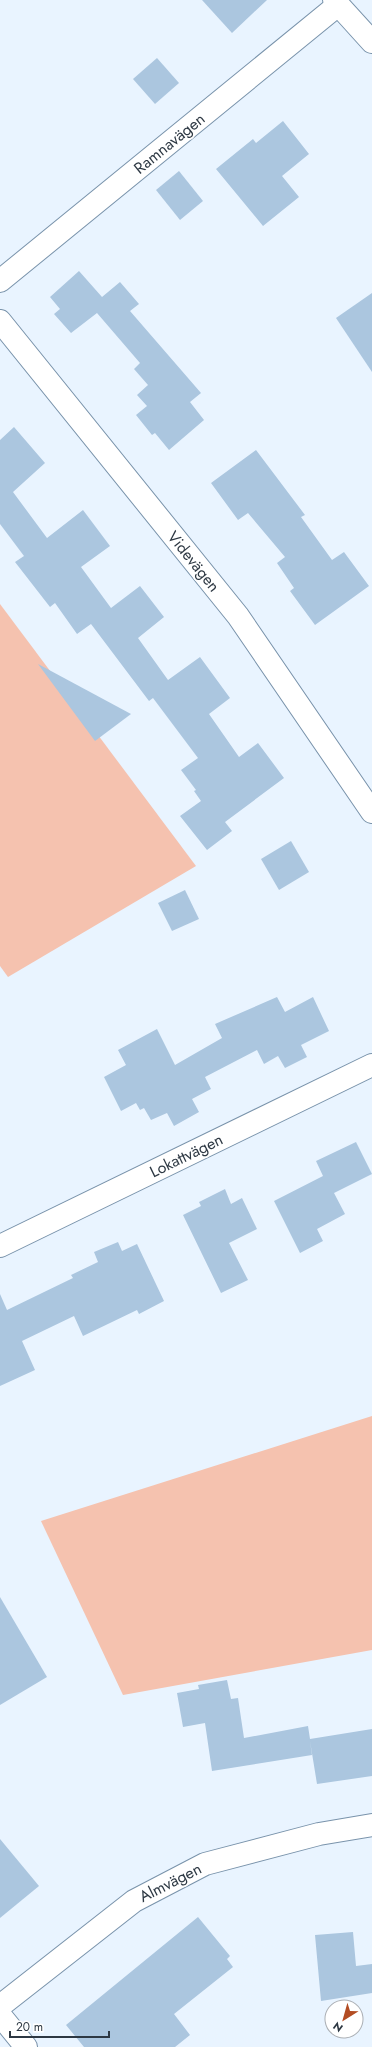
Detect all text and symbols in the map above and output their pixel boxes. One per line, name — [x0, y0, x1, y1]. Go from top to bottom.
street label: Ramnavägen — [129, 107, 210, 179]
street label: Videvägen — [162, 526, 225, 597]
street label: Lokattvägen — [146, 1128, 227, 1183]
street label: Almvägen — [135, 1857, 205, 1908]
north arrow — [324, 1999, 364, 2039]
scale bar — [10, 2013, 109, 2039]
text: 20 m — [16, 2018, 43, 2036]
text: N — [330, 2018, 346, 2036]

